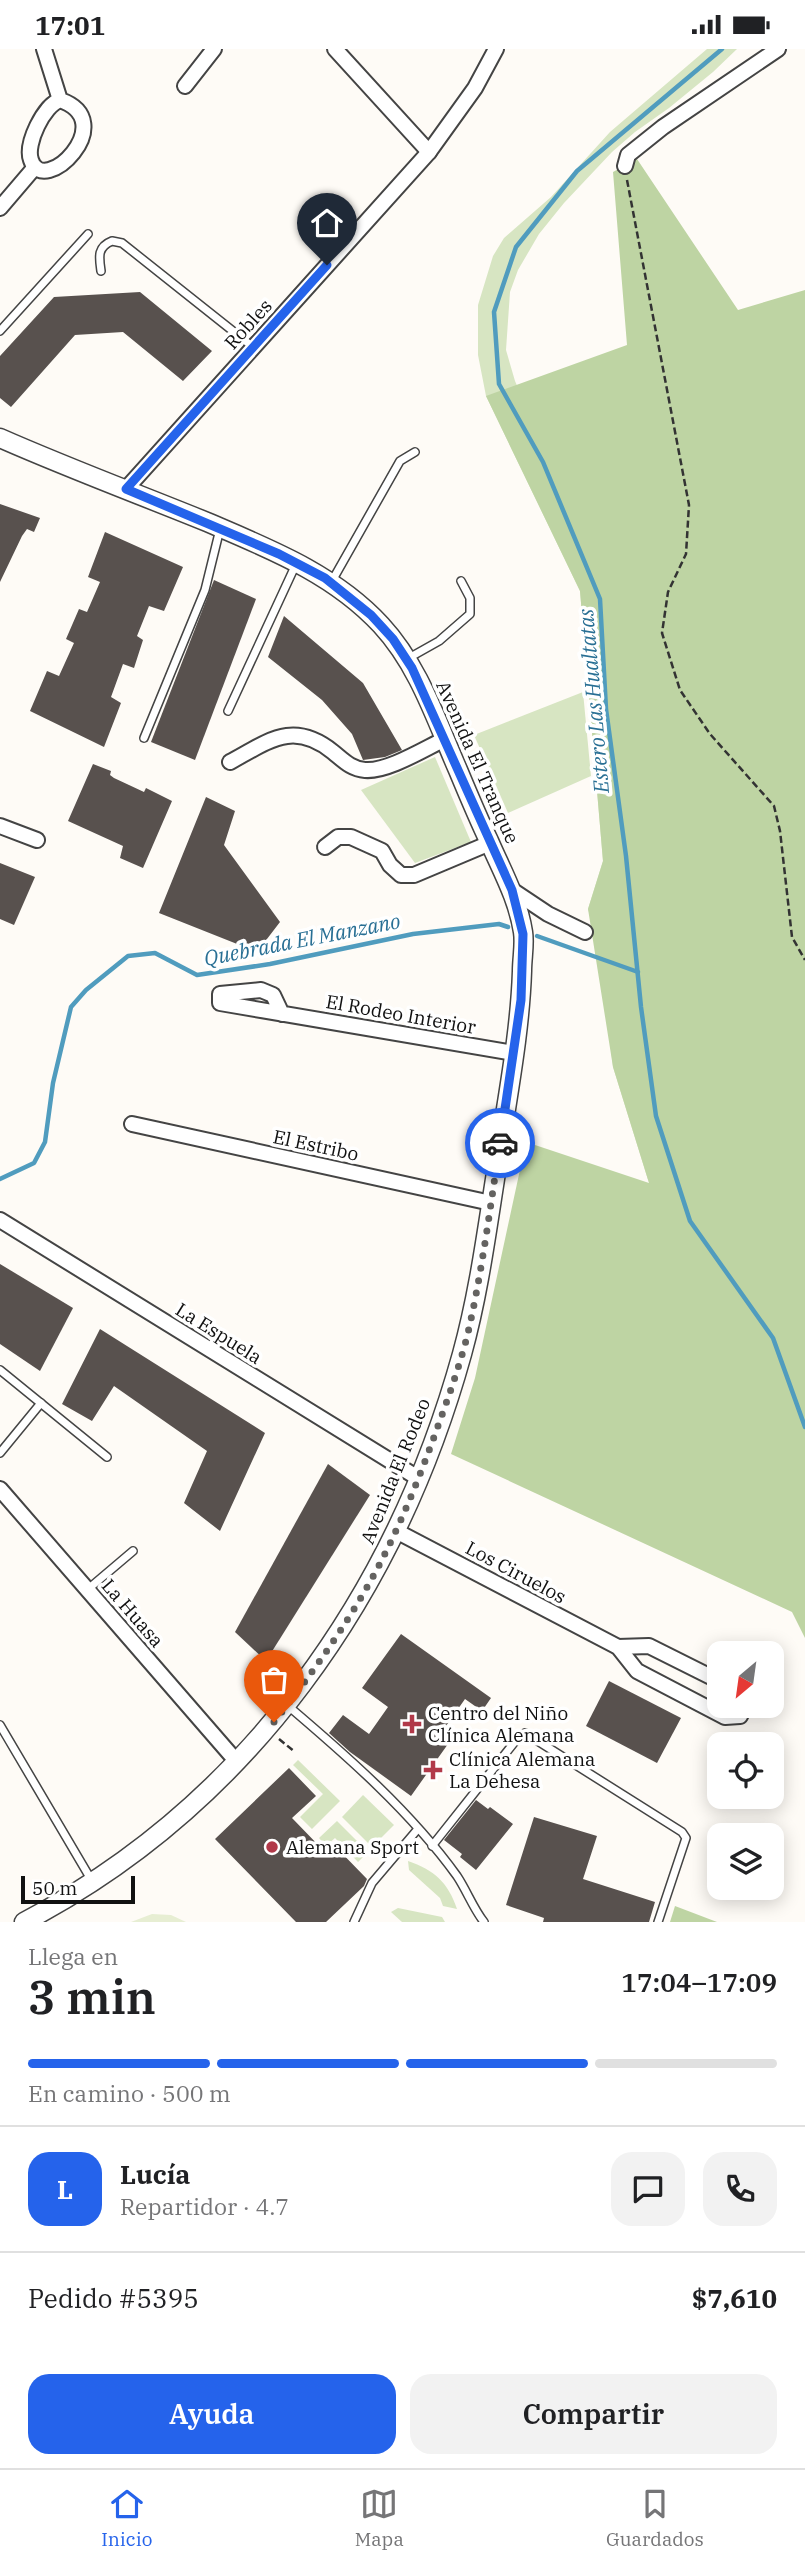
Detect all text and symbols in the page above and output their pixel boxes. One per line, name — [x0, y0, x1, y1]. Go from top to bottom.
text: 17:01 — [35, 8, 105, 42]
pin — [297, 193, 357, 265]
icon: home — [308, 204, 346, 242]
street label: Robles — [219, 294, 277, 354]
water label: Estero Las Hualtatas — [571, 607, 615, 795]
street label: Avenida El Tranque — [431, 677, 525, 847]
water label: Quebrada El Manzano — [201, 906, 403, 972]
street label: El Rodeo Interior — [324, 989, 478, 1039]
courier — [465, 1108, 535, 1178]
street label: El Estribo — [271, 1124, 361, 1166]
icon: car — [481, 1124, 519, 1162]
street label: La Espuela — [171, 1297, 267, 1369]
street label: Avenida El Rodeo — [355, 1395, 435, 1547]
street label: Los Ciruelos — [462, 1535, 570, 1609]
street label: La Huasa — [97, 1574, 169, 1652]
north arrow — [707, 1641, 784, 1719]
map controls — [707, 1641, 784, 1900]
pin — [244, 1650, 304, 1722]
icon: bag — [255, 1661, 293, 1699]
place label: Centro del Niño Clínica Alemana — [428, 1701, 574, 1747]
marker: Centro del Niño Clínica Alemana — [402, 1714, 422, 1734]
button: locate — [707, 1732, 784, 1809]
place label: Clínica Alemana La Dehesa — [449, 1747, 595, 1793]
marker: Clínica Alemana La Dehesa — [423, 1760, 443, 1780]
button: layers — [707, 1823, 784, 1900]
place label: Alemana Sport — [286, 1835, 419, 1859]
marker: Alemana Sport — [264, 1839, 280, 1855]
scale bar — [21, 1873, 135, 1905]
text: 50 m — [32, 1876, 77, 1900]
text: Llega en — [28, 1941, 118, 1971]
text: 17:04–17:09 — [621, 1965, 777, 1999]
text: 3 min — [28, 1967, 156, 2027]
text: En camino · 500 m — [28, 2078, 231, 2108]
button: chat — [611, 2152, 685, 2226]
button: phone — [703, 2152, 777, 2226]
text: Lucía — [120, 2157, 190, 2191]
text: L — [57, 2172, 73, 2206]
text: Repartidor · 4.7 — [120, 2191, 289, 2221]
text: Pedido #5395 — [28, 2281, 199, 2315]
text: $7,610 — [692, 2281, 777, 2315]
button: Ayuda — [28, 2374, 396, 2454]
button: Compartir — [410, 2374, 777, 2454]
tab: Inicio — [101, 2485, 152, 2551]
tab: Mapa — [355, 2485, 404, 2551]
tab: Guardados — [606, 2485, 704, 2551]

